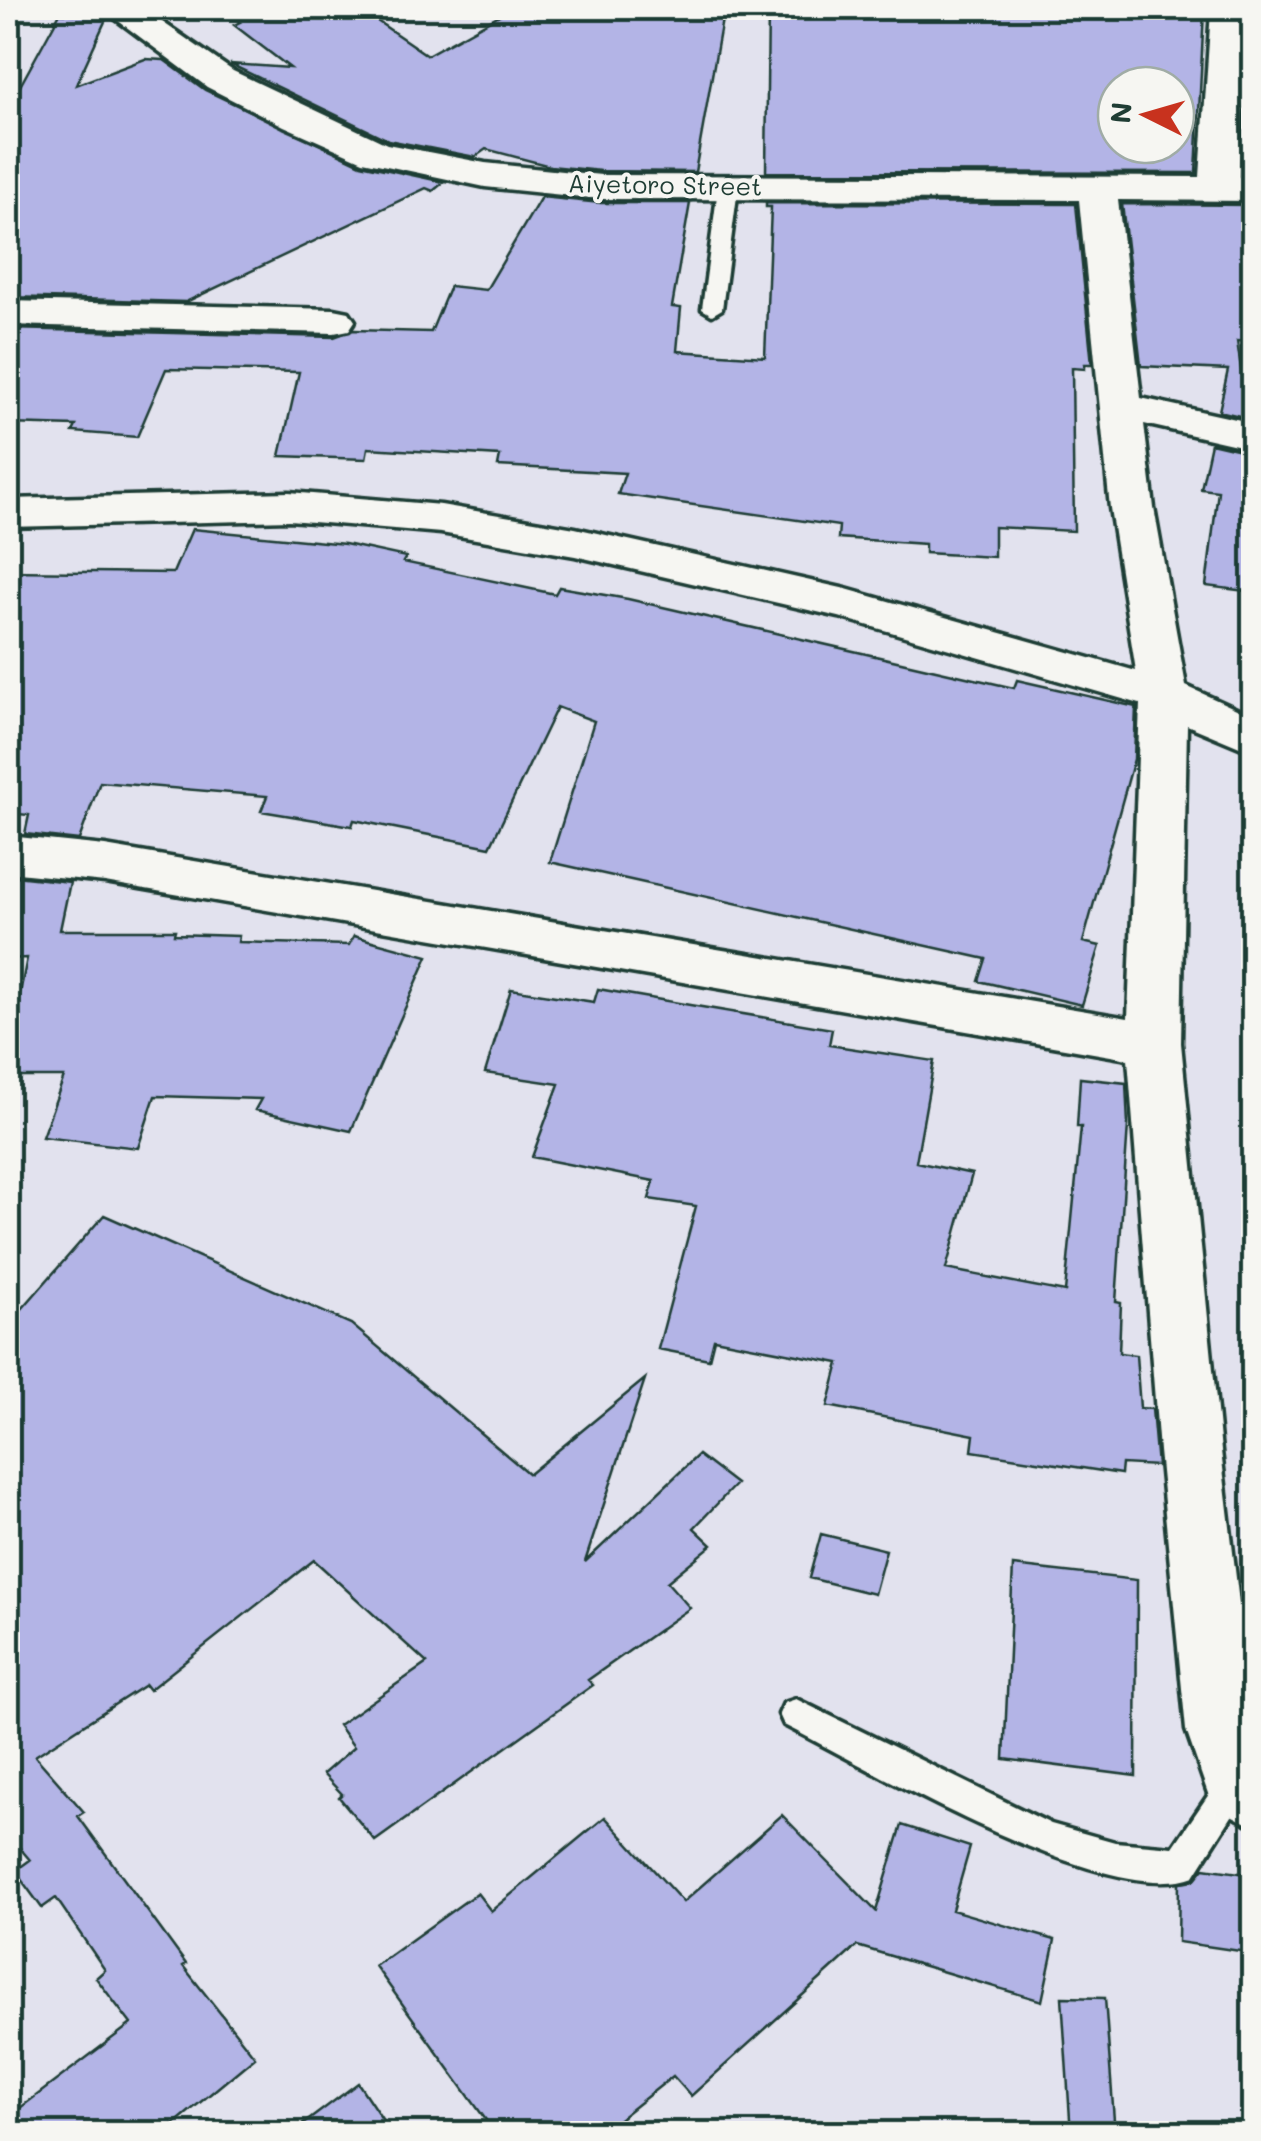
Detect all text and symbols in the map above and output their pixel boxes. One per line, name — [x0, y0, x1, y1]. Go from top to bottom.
north arrow — [1096, 65, 1196, 165]
text: N — [1101, 101, 1139, 125]
street label: Aiyetoro Street — [568, 166, 762, 203]

